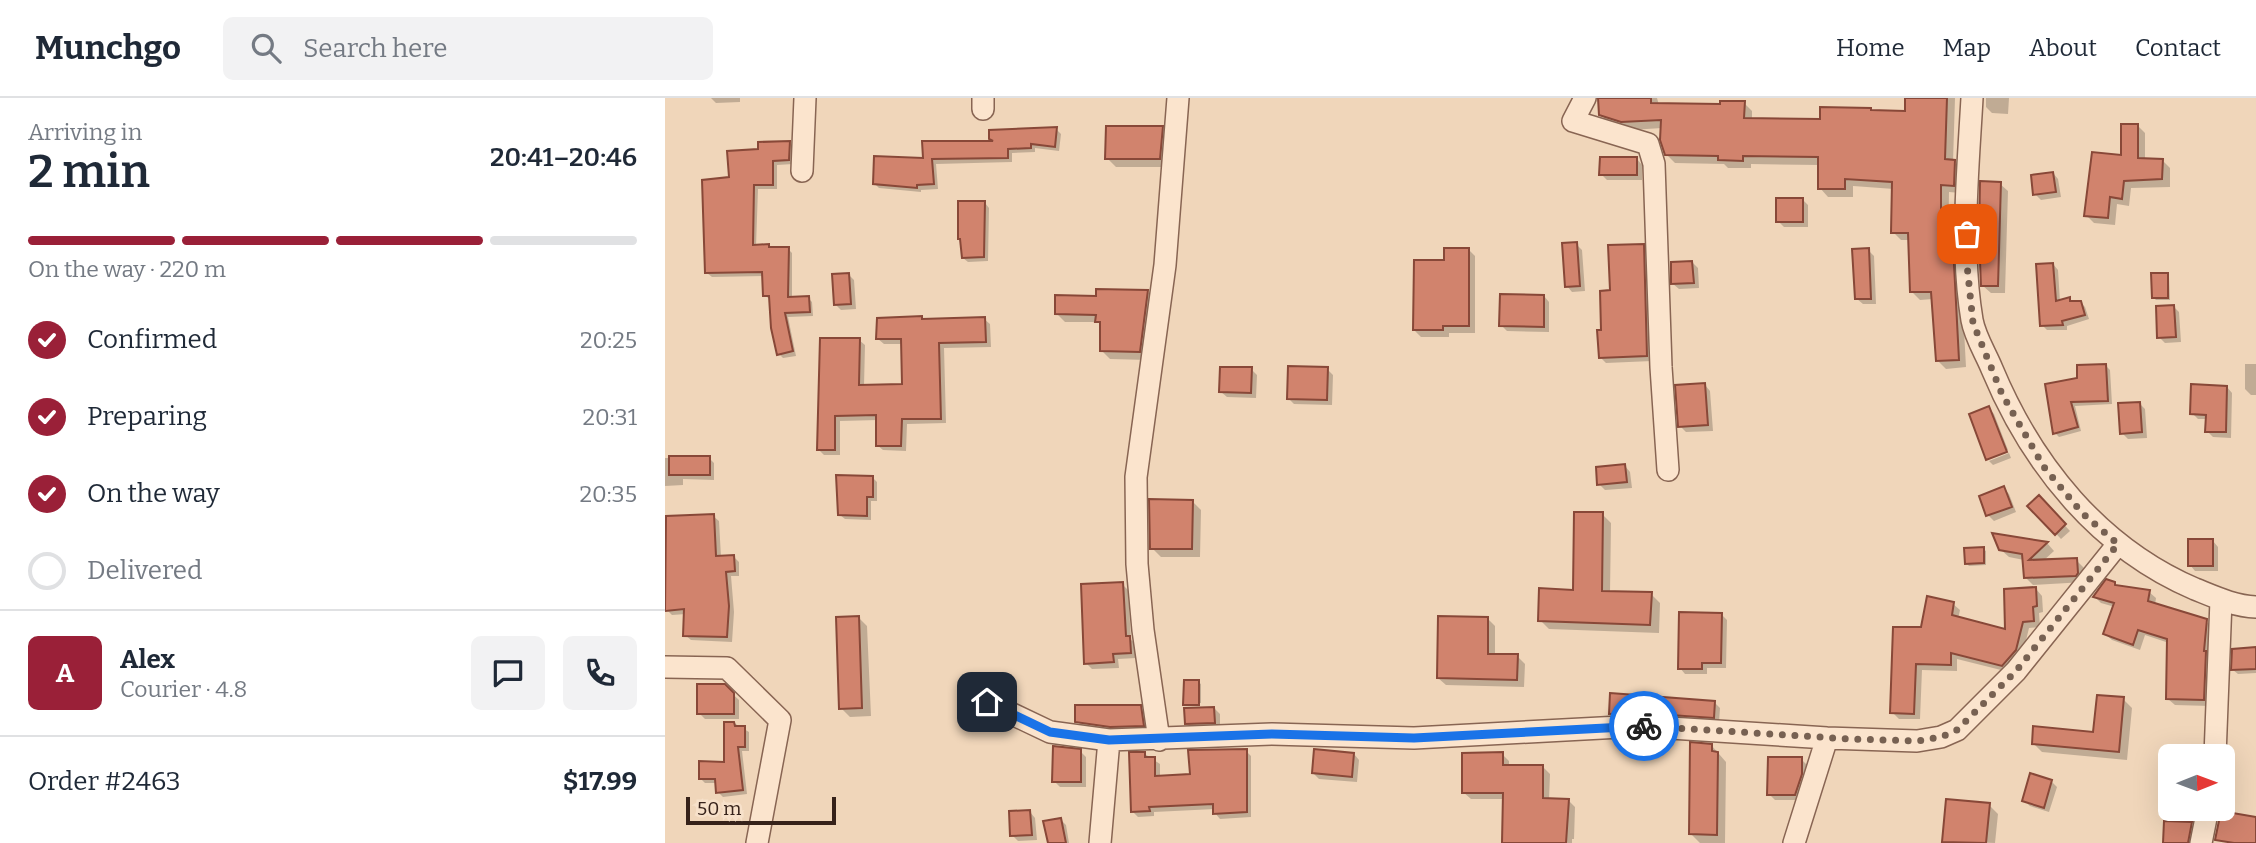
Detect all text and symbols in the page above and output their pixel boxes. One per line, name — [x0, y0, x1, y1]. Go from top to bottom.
search box — [223, 17, 713, 80]
text: Munchgo — [35, 28, 181, 68]
icon: search — [247, 29, 285, 67]
text: Search here — [303, 33, 447, 64]
text: Home — [1836, 34, 1905, 62]
text: Map — [1943, 34, 1991, 62]
text: About — [2029, 34, 2097, 62]
text: Contact — [2135, 34, 2221, 62]
text: Arriving in — [28, 118, 142, 146]
text: 20:41–20:46 — [490, 142, 637, 173]
text: 2 min — [28, 144, 150, 199]
pin — [1937, 204, 1997, 264]
icon: bag — [1948, 215, 1986, 253]
text: On the way · 220 m — [28, 255, 226, 283]
icon: check — [28, 321, 66, 359]
text: Confirmed — [87, 324, 217, 355]
text: 20:25 — [580, 326, 637, 354]
icon: check — [28, 398, 66, 436]
text: Preparing — [87, 401, 207, 432]
text: 20:31 — [582, 403, 637, 431]
icon: check — [28, 475, 66, 513]
text: On the way — [87, 478, 220, 509]
text: 20:35 — [580, 480, 637, 508]
text: Delivered — [87, 555, 202, 586]
button: chat — [471, 636, 545, 710]
button: phone — [563, 636, 637, 710]
text: Alex — [120, 644, 175, 675]
text: A — [56, 658, 74, 689]
pin — [957, 672, 1017, 732]
text: Courier · 4.8 — [120, 675, 247, 703]
icon: home — [968, 683, 1006, 721]
courier — [1609, 691, 1679, 761]
icon: bike — [1625, 707, 1663, 745]
north arrow — [2158, 744, 2235, 821]
map controls — [2158, 744, 2235, 821]
text: Order #2463 — [28, 766, 181, 797]
text: $17.99 — [563, 766, 637, 797]
scale bar — [686, 794, 837, 826]
text: 50 m — [697, 797, 741, 820]

